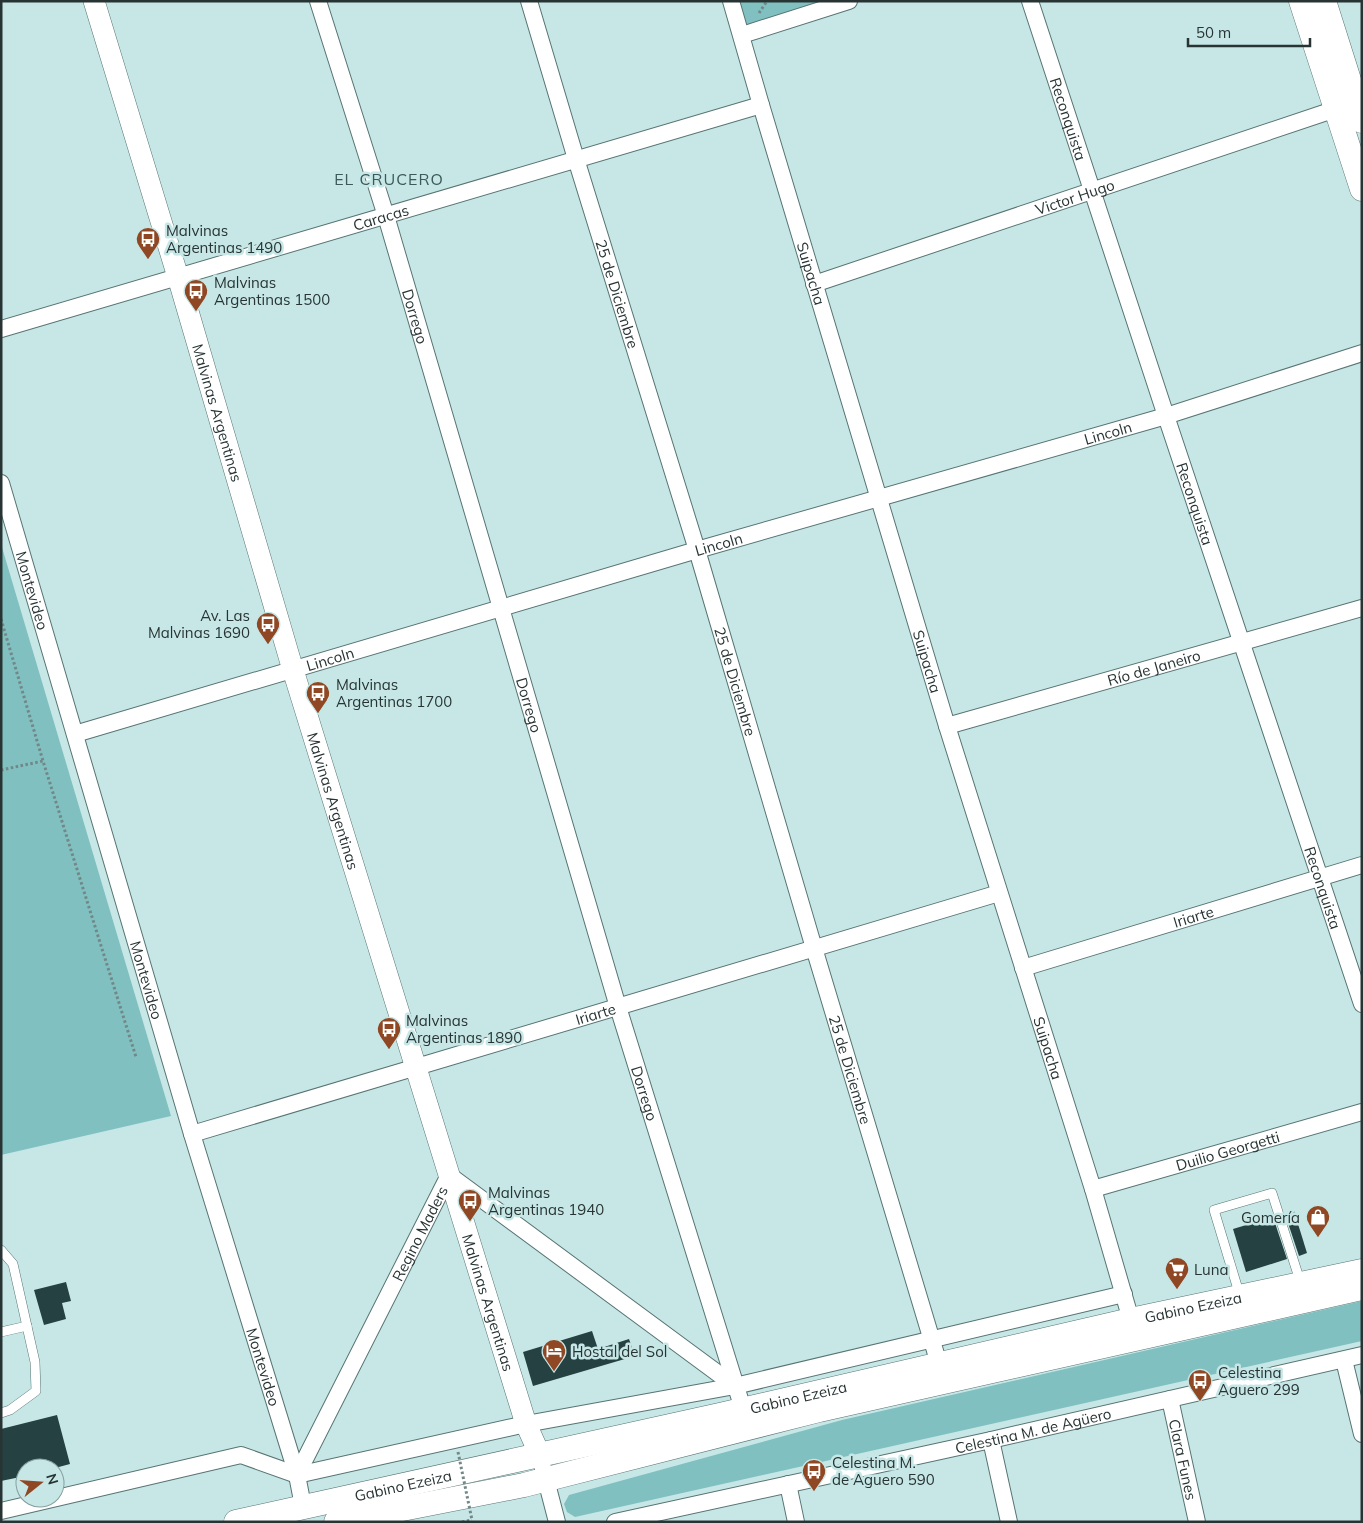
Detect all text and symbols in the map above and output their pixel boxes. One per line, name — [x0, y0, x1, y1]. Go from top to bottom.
scale bar — [1188, 15, 1310, 47]
text: 50 m — [1196, 23, 1231, 42]
street label: Reconquista — [1046, 75, 1091, 163]
district label: EL CRUCERO — [334, 169, 444, 189]
street label: Victor Hugo — [1033, 174, 1117, 219]
street label: Caracas — [351, 200, 411, 234]
place label: Malvinas Argentinas 1490 — [166, 221, 282, 257]
bus stop icon: Malvinas Argentinas 1490 — [135, 226, 161, 260]
street label: 25 de Diciembre — [592, 237, 643, 351]
street label: Suipacha — [793, 240, 830, 307]
place label: Malvinas Argentinas 1500 — [214, 273, 330, 309]
bus stop icon: Malvinas Argentinas 1500 — [183, 278, 209, 312]
street label: Dorrego — [398, 287, 432, 346]
street label: Malvinas Argentinas — [189, 342, 247, 484]
street label: Lincoln — [1082, 417, 1134, 448]
street label: Reconquista — [1173, 460, 1218, 547]
street label: Lincoln — [692, 528, 745, 560]
street label: Montevideo — [12, 549, 53, 632]
place label: Av. Las Malvinas 1690 — [148, 606, 250, 642]
bus stop icon: Av. Las Malvinas 1690 — [255, 611, 281, 645]
street label: 25 de Diciembre — [711, 625, 761, 738]
street label: Suipacha — [909, 628, 946, 695]
street label: Lincoln — [304, 643, 356, 675]
street label: Río de Janeiro — [1105, 645, 1203, 689]
place label: Malvinas Argentinas 1700 — [336, 675, 452, 711]
street label: Dorrego — [512, 675, 546, 735]
bus stop icon: Malvinas Argentinas 1700 — [305, 680, 331, 714]
street label: Malvinas Argentinas — [303, 730, 364, 872]
street label: Reconquista — [1301, 844, 1346, 932]
street label: Iriarte — [1171, 901, 1216, 931]
street label: Montevideo — [126, 939, 167, 1022]
street label: Iriarte — [573, 999, 618, 1029]
place label: Malvinas Argentinas 1890 — [406, 1011, 522, 1047]
street label: 25 de Diciembre — [825, 1013, 876, 1126]
street label: Suipacha — [1030, 1014, 1067, 1082]
bus stop icon: Malvinas Argentinas 1890 — [376, 1016, 402, 1050]
street label: Dorrego — [627, 1063, 662, 1123]
street label: Duilio Georgetti — [1173, 1127, 1282, 1174]
street label: Regino Maders — [387, 1182, 452, 1284]
place label: Malvinas Argentinas 1940 — [488, 1183, 604, 1219]
bus stop icon: Malvinas Argentinas 1940 — [457, 1188, 483, 1222]
shop icon: Gomería — [1305, 1204, 1331, 1238]
place label: Gomería — [1241, 1208, 1300, 1227]
street label: Malvinas Argentinas — [458, 1232, 519, 1373]
supermarket icon: Luna — [1164, 1256, 1190, 1290]
place label: Luna — [1194, 1260, 1228, 1279]
street label: Gabino Ezeiza — [1143, 1287, 1243, 1326]
street label: Montevideo — [243, 1325, 285, 1408]
hotel icon: Hostal del Sol — [541, 1338, 567, 1372]
place label: Hostal del Sol — [572, 1342, 667, 1361]
place label: Celestina Aguero 299 — [1218, 1363, 1300, 1399]
bus stop icon: Celestina Aguero 299 — [1187, 1368, 1213, 1402]
street label: Gabino Ezeiza — [748, 1377, 849, 1417]
street label: Celestina M. de Agüero — [953, 1403, 1113, 1457]
street label: Clara Funes — [1165, 1417, 1201, 1502]
place label: Celestina M. de Aguero 590 — [832, 1453, 935, 1489]
north arrow — [15, 1458, 65, 1508]
bus stop icon: Celestina M. de Aguero 590 — [801, 1458, 827, 1492]
street label: Gabino Ezeiza — [353, 1465, 453, 1505]
text: N — [42, 1472, 63, 1487]

